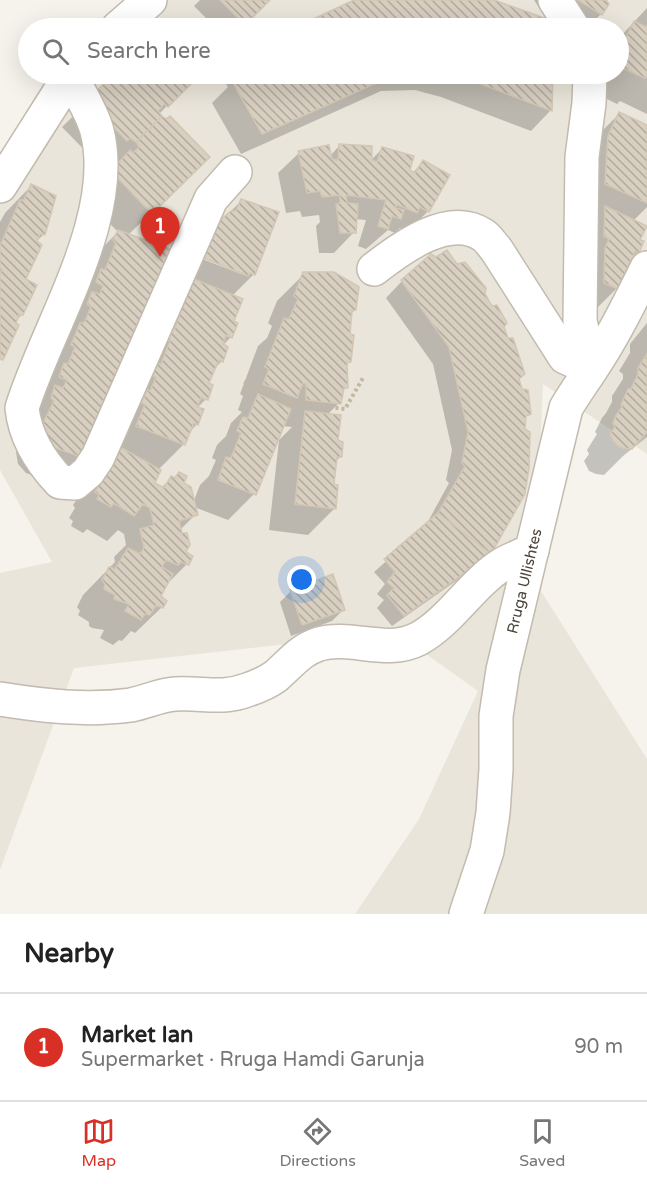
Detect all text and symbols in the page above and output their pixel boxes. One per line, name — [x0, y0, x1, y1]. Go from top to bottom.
search box — [18, 18, 629, 84]
icon: search — [39, 35, 72, 68]
text: Search here — [87, 38, 211, 64]
pin: 1 — [140, 208, 180, 257]
street label: Rruga Ullishtes — [503, 527, 546, 635]
your location — [287, 565, 316, 594]
text: Nearby — [24, 938, 114, 969]
text: Market Ian — [81, 1022, 193, 1048]
text: 1 — [37, 1035, 50, 1059]
text: 90 m — [574, 1035, 623, 1059]
text: Supermarket · Rruga Hamdi Garunja — [81, 1048, 425, 1072]
tab: Map — [82, 1115, 116, 1171]
tab: Directions — [279, 1115, 356, 1171]
tab: Saved — [519, 1115, 565, 1171]

